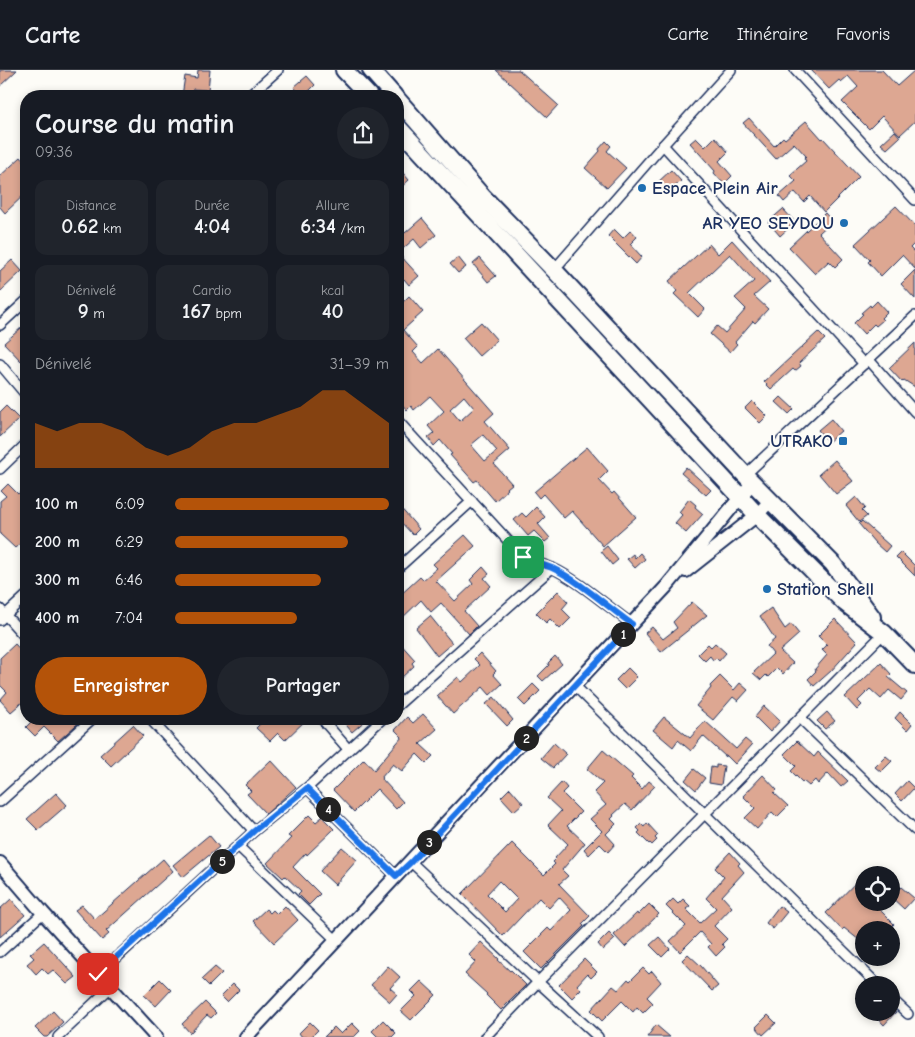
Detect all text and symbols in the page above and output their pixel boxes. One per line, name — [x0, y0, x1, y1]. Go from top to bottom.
text: Carte — [25, 21, 80, 49]
text: Carte — [668, 24, 709, 45]
text: Itinéraire — [737, 24, 808, 45]
text: Favoris — [836, 24, 890, 45]
button: share — [337, 107, 389, 159]
text: Course du matin — [35, 108, 235, 140]
text: 09:36 — [35, 143, 73, 161]
place label: Espace Plein Air — [652, 178, 778, 199]
marker: Espace Plein Air — [636, 182, 648, 194]
text: Distance — [66, 197, 116, 214]
text: Durée — [194, 197, 230, 214]
text: Allure — [316, 197, 350, 214]
place label: AR YEO SEYDOU — [702, 213, 834, 234]
text: 0.62 — [61, 214, 98, 238]
text: 4:04 — [194, 214, 230, 238]
text: 6:34 — [300, 214, 336, 238]
marker: AR YEO SEYDOU — [838, 217, 850, 229]
text: km — [98, 220, 121, 237]
text: /km — [336, 220, 365, 237]
text: Dénivelé — [67, 282, 116, 299]
text: Cardio — [193, 282, 231, 299]
text: kcal — [321, 282, 344, 299]
text: 9 — [78, 299, 89, 323]
text: 167 — [182, 299, 211, 323]
text: 40 — [322, 299, 344, 323]
text: m — [89, 305, 105, 322]
text: bpm — [211, 305, 242, 322]
text: Dénivelé — [35, 355, 91, 373]
text: 31–39 m — [330, 355, 389, 373]
place label: UTRAKO — [770, 431, 833, 452]
marker: UTRAKO — [837, 435, 849, 447]
text: 100 m — [35, 495, 78, 513]
text: 6:09 — [115, 495, 145, 513]
text: 200 m — [35, 533, 80, 551]
text: 6:29 — [115, 533, 143, 551]
pin — [502, 536, 544, 578]
icon: arrive — [509, 543, 537, 571]
text: 300 m — [35, 571, 80, 589]
text: 6:46 — [115, 571, 143, 589]
place label: Station Shell — [777, 579, 874, 600]
marker: Station Shell — [761, 583, 773, 595]
text: 400 m — [35, 609, 79, 627]
text: 7:04 — [115, 609, 143, 627]
pin: 1 — [610, 622, 636, 646]
text: 1 — [621, 626, 626, 643]
button: Enregistrer — [35, 657, 207, 715]
button: Partager — [217, 657, 389, 715]
pin: 2 — [514, 726, 538, 750]
text: 2 — [523, 730, 530, 747]
pin: 4 — [316, 796, 340, 822]
text: 4 — [325, 801, 332, 818]
pin: 3 — [416, 830, 442, 854]
text: 3 — [426, 834, 433, 851]
pin: 5 — [210, 848, 234, 874]
text: 5 — [219, 853, 226, 870]
map controls — [855, 866, 900, 1021]
button: locate — [855, 866, 900, 911]
button: + — [855, 921, 900, 966]
pin — [77, 953, 119, 995]
icon: check — [84, 960, 112, 988]
button: − — [855, 976, 900, 1021]

